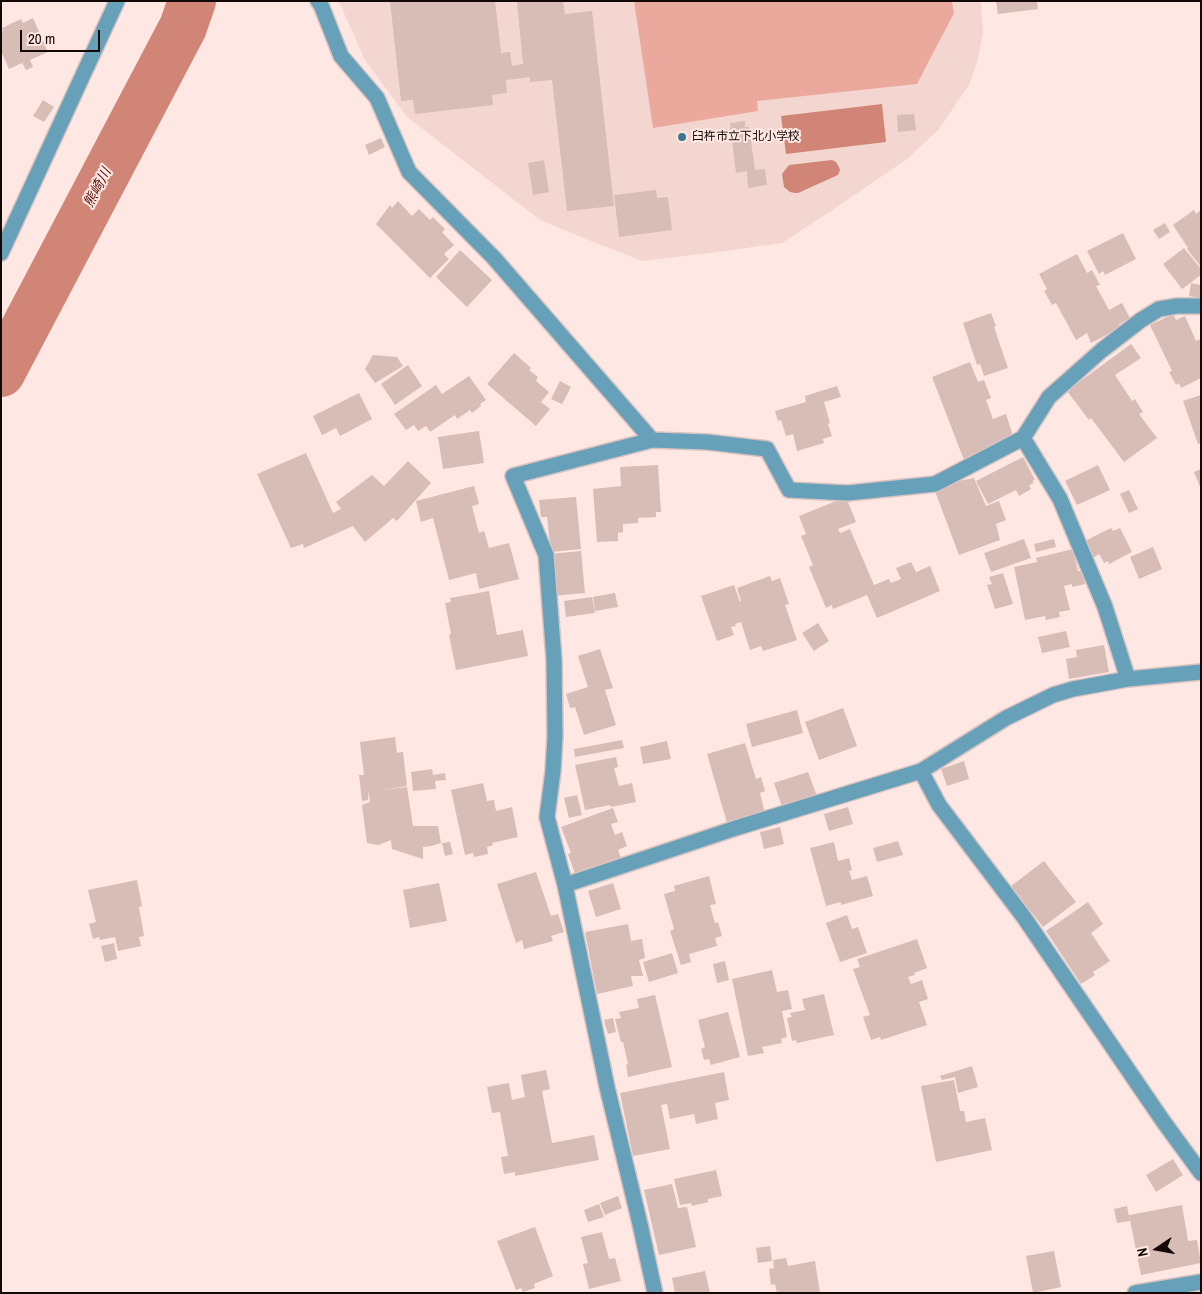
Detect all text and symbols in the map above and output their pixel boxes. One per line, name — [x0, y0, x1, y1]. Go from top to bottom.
scale bar — [22, 20, 102, 52]
text: 20 m — [28, 28, 55, 49]
place label: 臼杵市立下北小学校 — [692, 130, 800, 144]
marker: 臼杵市立下北小学校 — [676, 131, 688, 143]
water label: 熊崎川 — [81, 166, 115, 210]
north arrow — [1132, 1224, 1182, 1274]
text: N — [1133, 1246, 1152, 1258]

